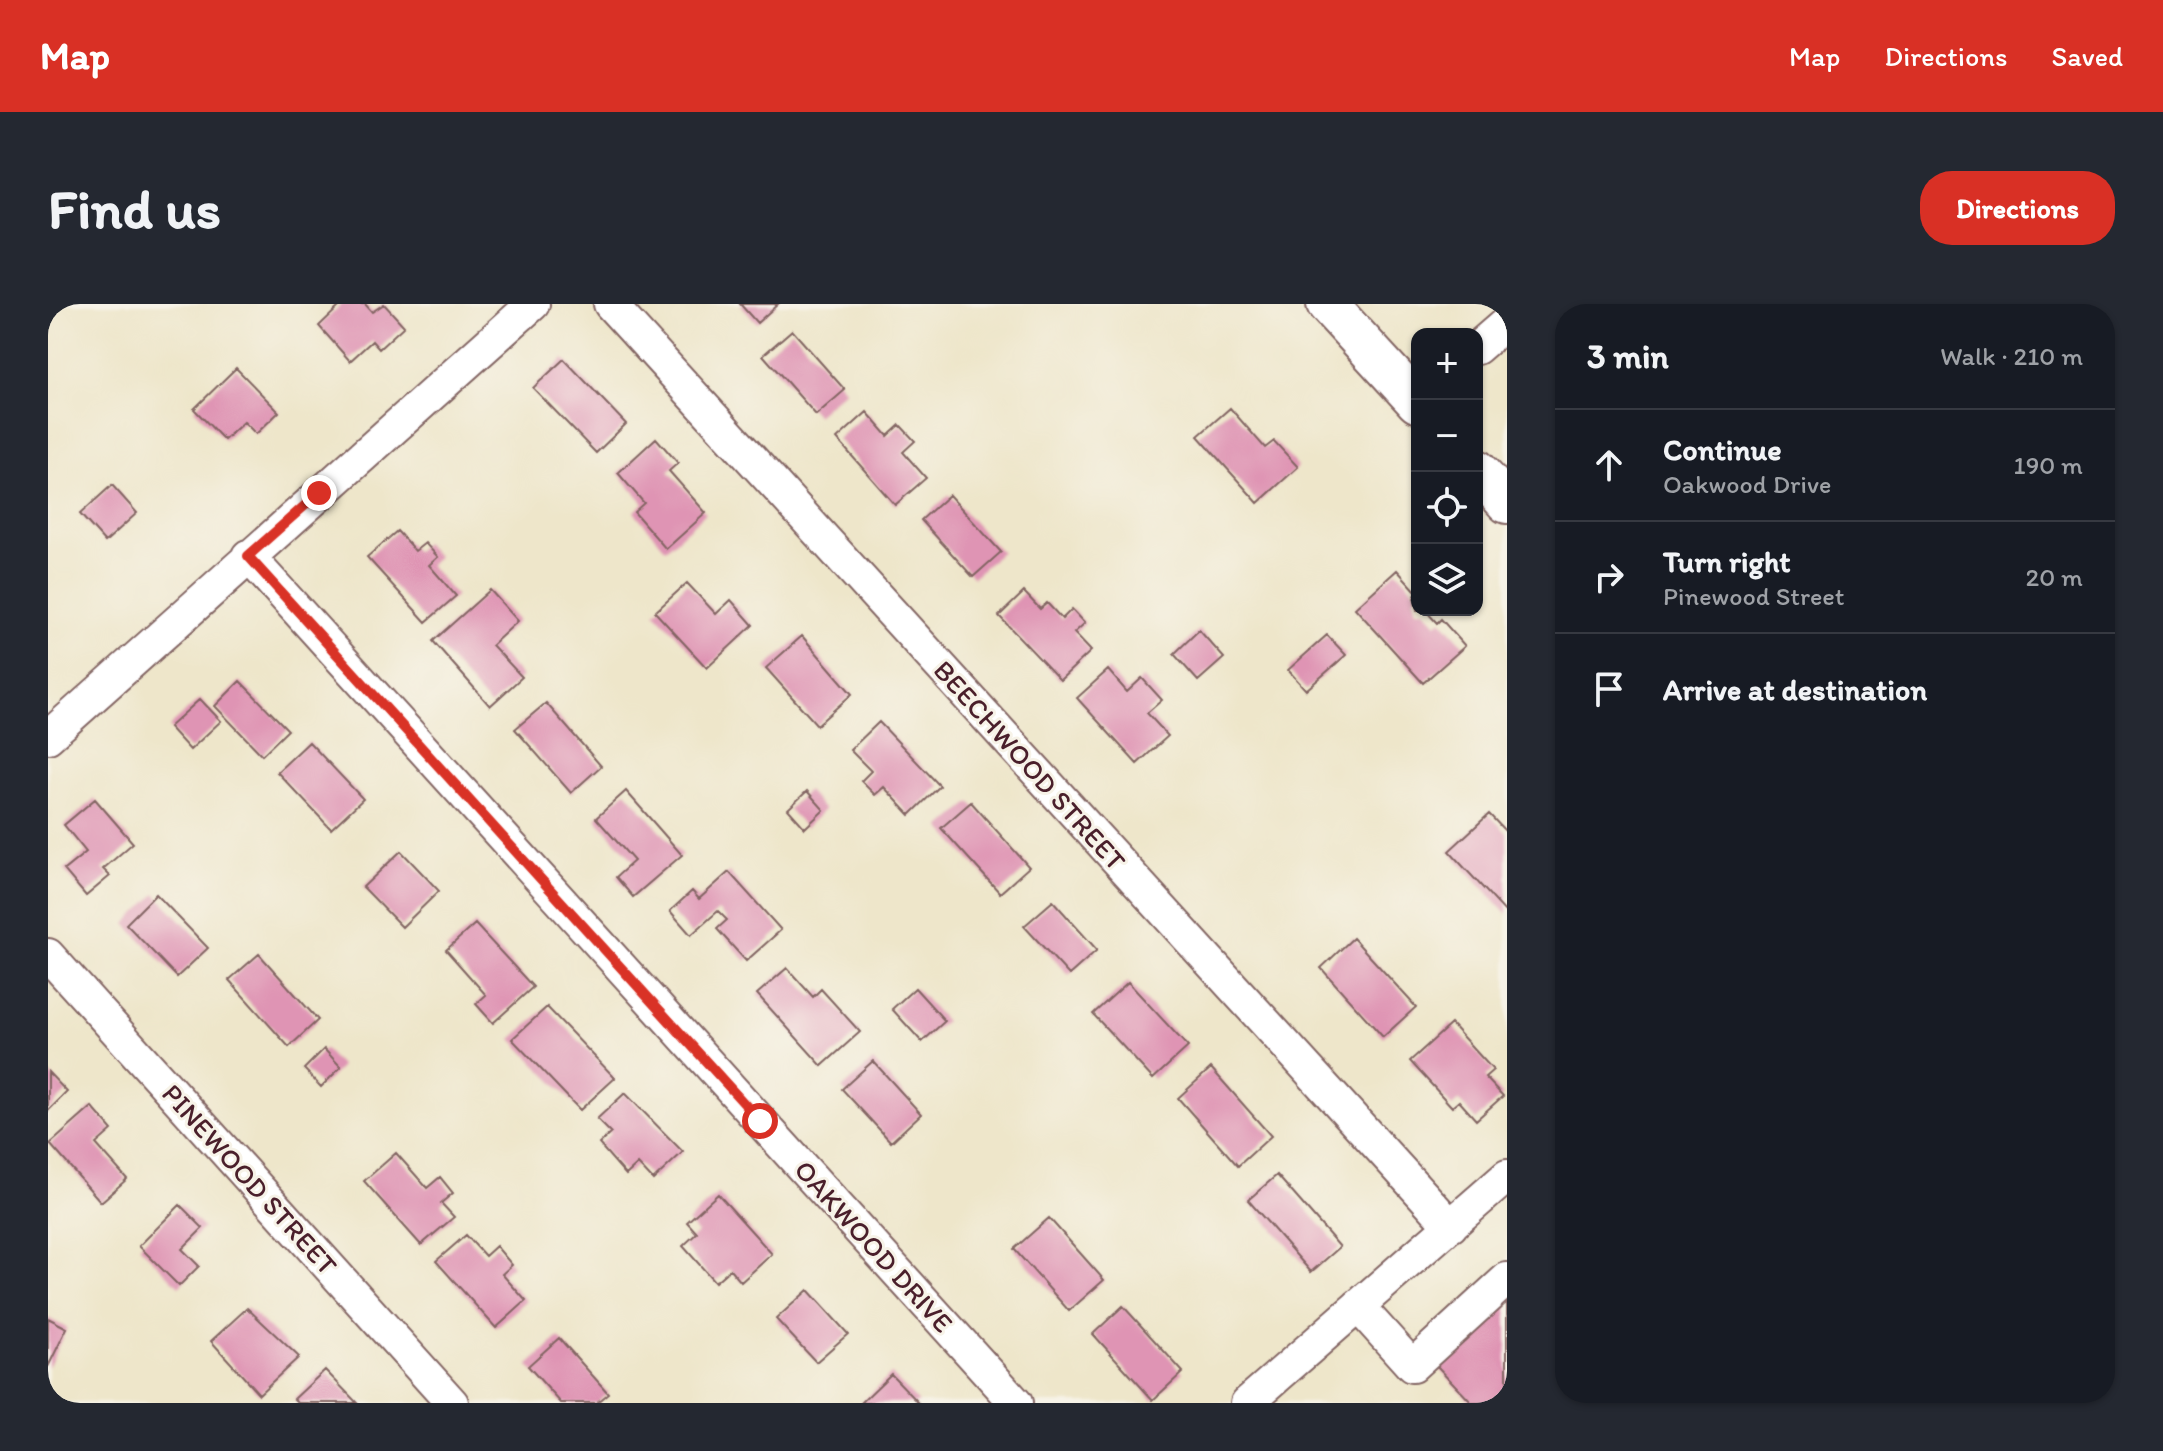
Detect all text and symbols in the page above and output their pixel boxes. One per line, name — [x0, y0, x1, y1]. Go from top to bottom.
text: Map — [40, 33, 110, 79]
text: Map — [1789, 39, 1840, 73]
text: Directions — [1884, 39, 2008, 73]
text: Saved — [2052, 39, 2123, 73]
button: Directions — [1920, 171, 2115, 245]
text: Find us — [48, 175, 221, 242]
map controls — [1411, 328, 1483, 616]
button: + — [1411, 328, 1483, 400]
text: 3 min — [1587, 336, 1669, 377]
text: Walk · 210 m — [1940, 340, 2083, 372]
button: − — [1411, 400, 1483, 472]
text: Continue — [1663, 431, 1782, 468]
icon: ahead — [1587, 443, 1631, 487]
text: 190 m — [2014, 449, 2083, 481]
text: Oakwood Drive — [1663, 468, 1831, 500]
button: locate — [1411, 472, 1483, 544]
route end — [301, 475, 337, 511]
text: Turn right — [1663, 543, 1791, 580]
button: layers — [1411, 544, 1483, 616]
icon: right — [1587, 555, 1631, 599]
text: 20 m — [2026, 561, 2083, 593]
text: Pinewood Street — [1663, 580, 1845, 612]
street label: BEECHWOOD STREET — [927, 653, 1133, 877]
icon: arrive — [1587, 667, 1631, 711]
text: Arrive at destination — [1663, 671, 1927, 708]
street label: PINEWOOD STREET — [155, 1076, 345, 1282]
route start — [742, 1103, 778, 1139]
street label: OAKWOOD DRIVE — [788, 1153, 960, 1339]

